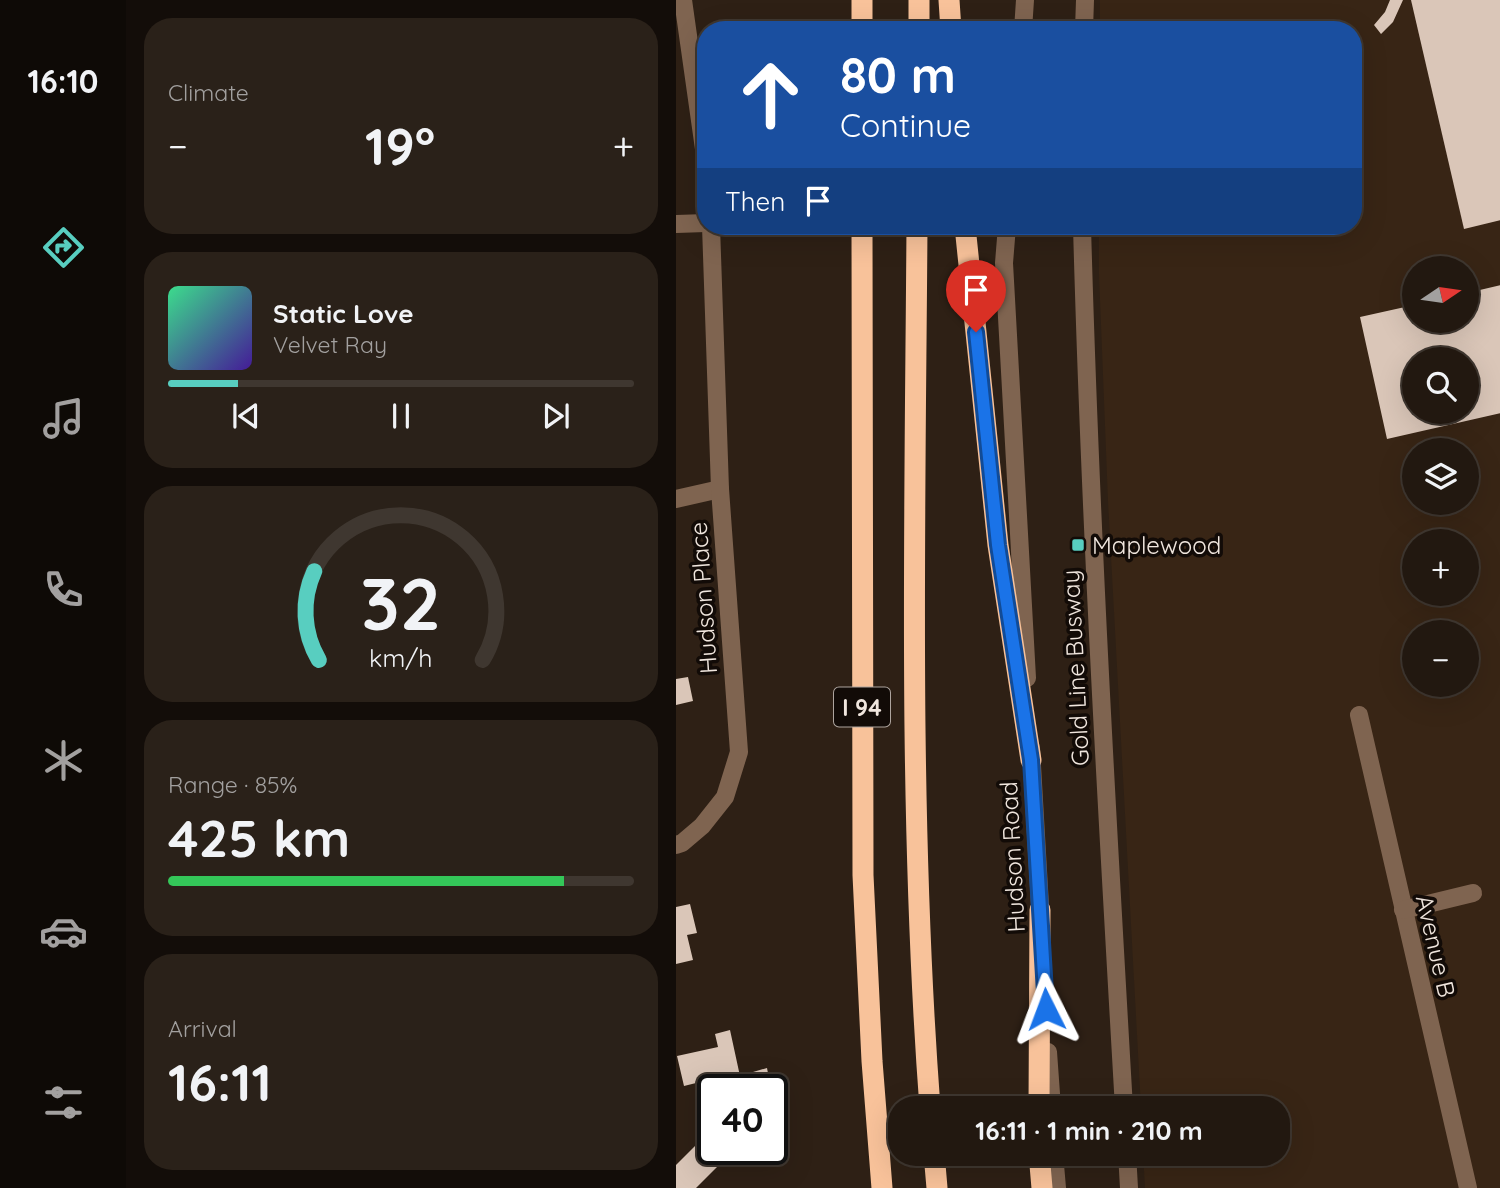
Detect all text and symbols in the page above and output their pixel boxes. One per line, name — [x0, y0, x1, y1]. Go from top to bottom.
text: 80 m — [840, 44, 956, 105]
icon: ahead — [725, 49, 816, 140]
text: 16:10 — [28, 61, 98, 101]
text: Climate — [168, 78, 249, 107]
text: Continue — [840, 105, 971, 145]
text: 19° — [365, 113, 435, 178]
text: − — [168, 122, 188, 170]
text: + — [613, 122, 634, 170]
icon: arrive — [799, 182, 837, 220]
text: Then — [725, 185, 785, 218]
icon: directions — [39, 223, 88, 272]
north arrow — [1402, 256, 1479, 332]
map controls — [1402, 256, 1479, 697]
pin — [946, 260, 1006, 332]
icon: arrive — [957, 271, 995, 309]
text: Static Love — [273, 297, 414, 330]
text: Velvet Ray — [273, 330, 387, 359]
button: search — [1402, 347, 1479, 424]
icon: music — [39, 394, 88, 443]
icon: previous — [227, 397, 265, 435]
icon: pause — [382, 397, 420, 435]
icon: next — [537, 397, 575, 435]
button: layers — [1402, 438, 1479, 515]
street label: Hudson Place — [683, 521, 723, 675]
button: + — [1402, 529, 1479, 606]
place label: Maplewood — [1092, 530, 1221, 560]
marker: Maplewood — [1070, 537, 1086, 553]
text: 32 — [361, 557, 441, 648]
icon: phone — [39, 565, 88, 614]
street label: Gold Line Busway — [1055, 569, 1095, 767]
button: − — [1402, 620, 1479, 697]
text: km/h — [369, 642, 433, 673]
road number: I 94 — [834, 688, 890, 726]
icon: climate — [39, 736, 88, 785]
text: Range · 85% — [168, 770, 297, 799]
street label: Hudson Road — [993, 781, 1031, 933]
text: 425 km — [168, 805, 350, 870]
street label: Avenue B — [1410, 892, 1462, 1000]
icon: car — [39, 907, 88, 956]
position arrow — [1009, 972, 1083, 1046]
text: Arrival — [168, 1014, 237, 1043]
text: 16:11 — [168, 1049, 272, 1114]
speed limit sign: 40 — [697, 1074, 788, 1165]
icon: filters — [39, 1078, 88, 1127]
text: 16:11 · 1 min · 210 m — [975, 1114, 1203, 1147]

